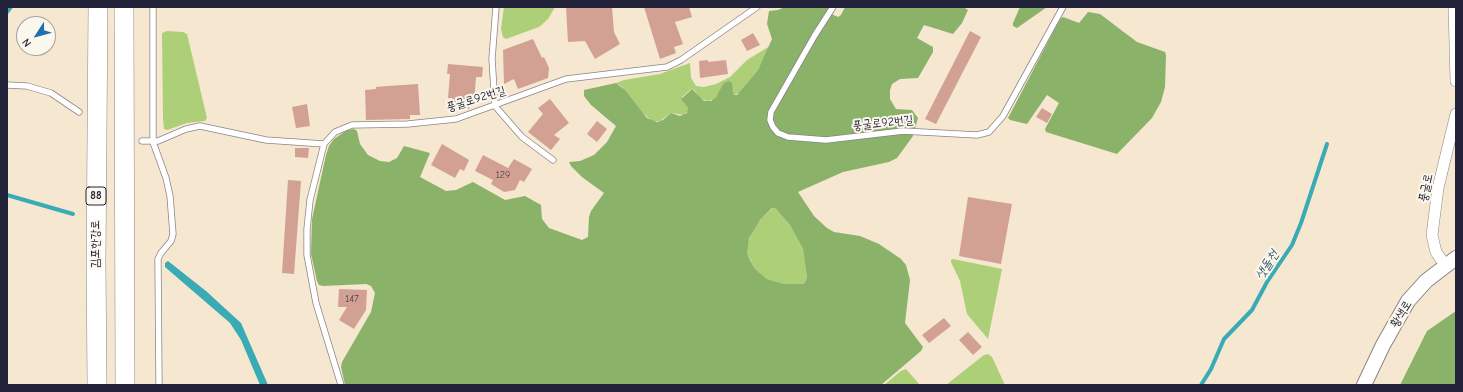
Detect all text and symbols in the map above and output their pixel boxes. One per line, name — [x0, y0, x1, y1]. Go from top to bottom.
north arrow — [16, 16, 56, 56]
text: N — [19, 36, 34, 49]
street label: 풍굴로92번길 — [445, 83, 507, 115]
street label: 풍굴로92번길 — [852, 113, 914, 133]
house number: 129 — [496, 169, 510, 181]
street label: 풍굴로 — [1416, 172, 1436, 204]
road number: 88 — [86, 187, 106, 205]
street label: 김포한강로 — [89, 220, 103, 268]
water label: 샛돌천 — [1252, 248, 1282, 282]
house number: 147 — [345, 293, 359, 305]
street label: 황색로 — [1387, 298, 1415, 330]

